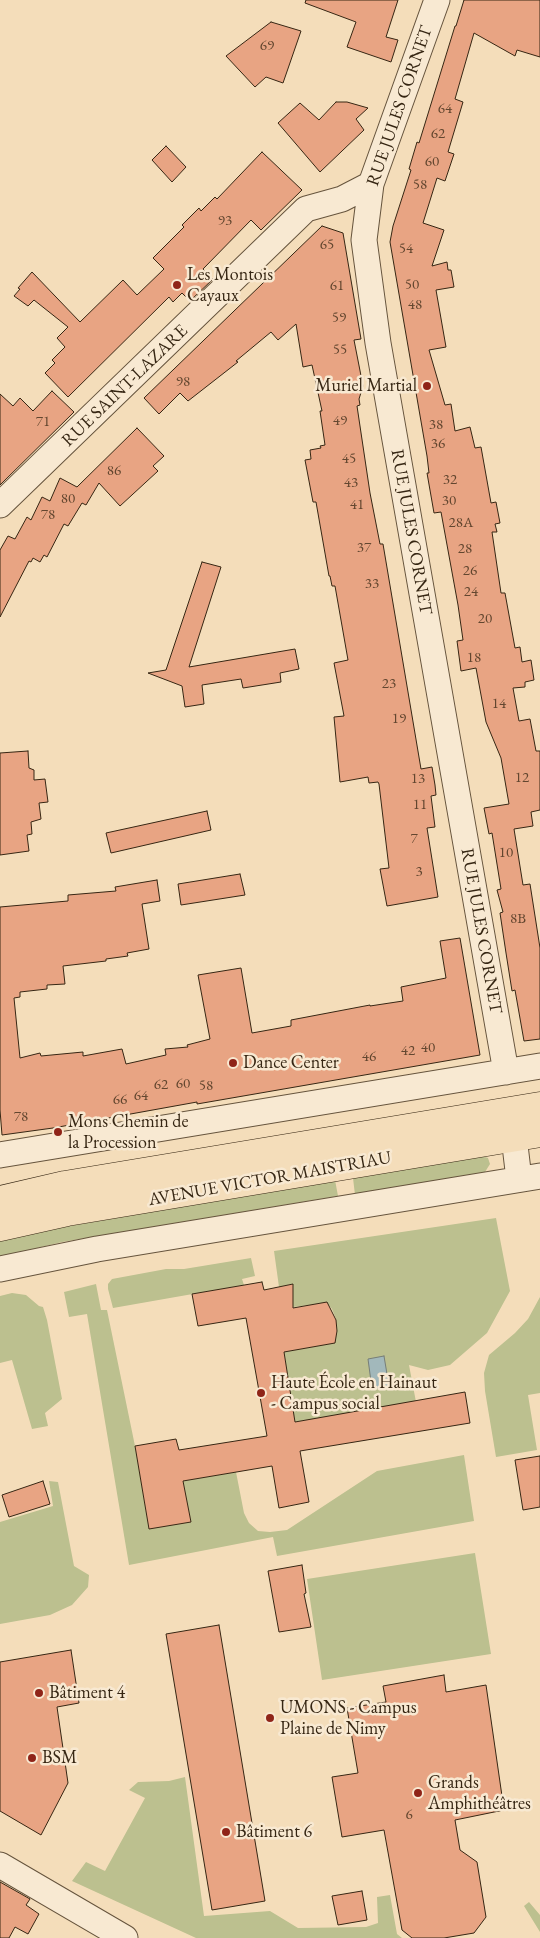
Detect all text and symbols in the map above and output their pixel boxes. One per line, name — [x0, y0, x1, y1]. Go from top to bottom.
street label: RUE JULES CORNET — [362, 23, 438, 189]
house number: 69 — [260, 37, 274, 55]
house number: 64 — [438, 100, 452, 118]
house number: 62 — [431, 125, 445, 143]
house number: 60 — [425, 153, 439, 171]
house number: 58 — [413, 176, 427, 194]
house number: 93 — [218, 212, 232, 230]
house number: 65 — [320, 236, 334, 254]
house number: 54 — [399, 240, 413, 258]
place label: Les Montois Cayaux — [187, 264, 273, 306]
house number: 50 — [405, 276, 419, 294]
house number: 61 — [330, 277, 344, 295]
marker: Les Montois Cayaux — [171, 279, 183, 291]
house number: 48 — [408, 296, 422, 314]
house number: 59 — [332, 309, 346, 327]
street label: RUE SAINT-LAZARE — [58, 320, 192, 452]
house number: 55 — [333, 341, 347, 359]
house number: 98 — [176, 373, 190, 391]
place label: Muriel Martial — [315, 375, 417, 397]
marker: Muriel Martial — [421, 380, 433, 392]
house number: 49 — [333, 412, 347, 430]
house number: 71 — [36, 413, 50, 431]
house number: 38 — [429, 416, 443, 434]
house number: 36 — [431, 435, 445, 453]
street label: RUE JULES CORNET — [386, 448, 436, 616]
house number: 45 — [342, 450, 356, 468]
house number: 86 — [107, 462, 121, 480]
house number: 32 — [443, 471, 457, 489]
house number: 43 — [344, 474, 358, 492]
house number: 80 — [61, 490, 75, 508]
house number: 30 — [442, 492, 456, 510]
house number: 41 — [350, 496, 364, 514]
house number: 78 — [41, 506, 55, 524]
house number: 28A — [449, 514, 473, 532]
house number: 37 — [357, 539, 371, 557]
house number: 28 — [458, 540, 472, 558]
house number: 26 — [463, 562, 477, 580]
house number: 33 — [365, 575, 379, 593]
house number: 24 — [464, 583, 478, 601]
house number: 20 — [478, 610, 492, 628]
house number: 18 — [467, 649, 481, 667]
house number: 23 — [382, 675, 396, 693]
house number: 14 — [492, 695, 506, 713]
house number: 19 — [392, 710, 406, 728]
house number: 12 — [515, 769, 529, 787]
house number: 13 — [411, 770, 425, 788]
house number: 11 — [413, 796, 427, 814]
house number: 7 — [410, 830, 418, 848]
house number: 10 — [499, 844, 513, 862]
street label: RUE JULES CORNET — [456, 847, 506, 1015]
house number: 3 — [415, 863, 423, 881]
house number: 8B — [510, 910, 526, 928]
house number: 40 — [421, 1039, 435, 1057]
house number: 42 — [401, 1042, 415, 1060]
house number: 46 — [362, 1048, 376, 1066]
place label: Dance Center — [243, 1052, 339, 1074]
marker: Dance Center — [227, 1057, 239, 1069]
house number: 60 — [176, 1075, 190, 1093]
house number: 62 — [154, 1076, 168, 1094]
house number: 58 — [199, 1077, 213, 1095]
house number: 64 — [134, 1087, 148, 1105]
house number: 66 — [113, 1091, 127, 1109]
house number: 78 — [14, 1108, 28, 1126]
place label: Mons Chemin de la Procession — [68, 1111, 188, 1154]
marker: Mons Chemin de la Procession — [52, 1126, 64, 1138]
street label: AVENUE VICTOR MAISTRIAU — [147, 1147, 393, 1211]
place label: Haute École en Hainaut - Campus social — [271, 1372, 437, 1415]
marker: Haute École en Hainaut - Campus social — [255, 1387, 267, 1399]
place label: Bâtiment 4 — [49, 1682, 125, 1704]
marker: Bâtiment 4 — [33, 1687, 45, 1699]
place label: UMONS - Campus Plaine de Nimy — [280, 1697, 417, 1740]
marker: UMONS - Campus Plaine de Nimy — [264, 1712, 276, 1724]
place label: BSM — [42, 1747, 77, 1769]
marker: BSM — [26, 1752, 38, 1764]
place label: Grands Amphithéâtres — [428, 1772, 531, 1815]
marker: Grands Amphithéâtres — [412, 1787, 424, 1799]
house number: 6 — [405, 1806, 413, 1824]
place label: Bâtiment 6 — [236, 1821, 312, 1843]
marker: Bâtiment 6 — [220, 1826, 232, 1838]

